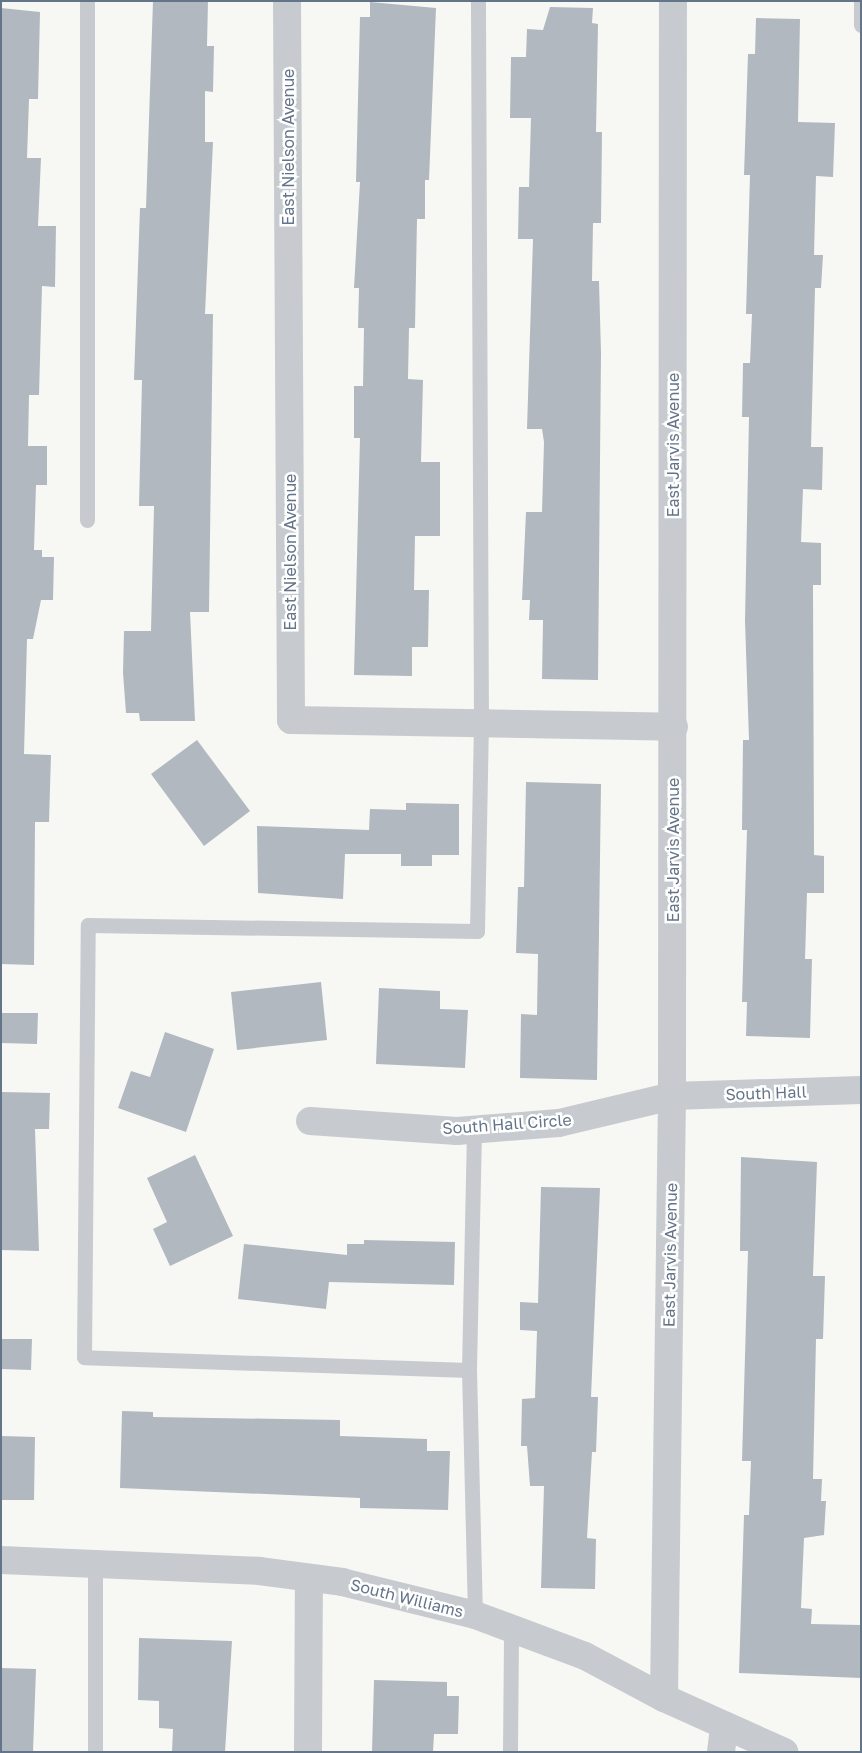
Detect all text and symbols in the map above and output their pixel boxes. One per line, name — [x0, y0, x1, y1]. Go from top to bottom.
street label: East Nielson Avenue — [278, 69, 298, 225]
street label: East Jarvis Avenue — [663, 373, 683, 517]
street label: East Nielson Avenue — [280, 474, 300, 630]
street label: East Jarvis Avenue — [663, 778, 683, 922]
street label: South Hall — [725, 1082, 807, 1104]
street label: South Hall Circle — [442, 1110, 572, 1138]
street label: East Jarvis Avenue — [659, 1183, 681, 1327]
street label: South Williams — [349, 1575, 465, 1621]

